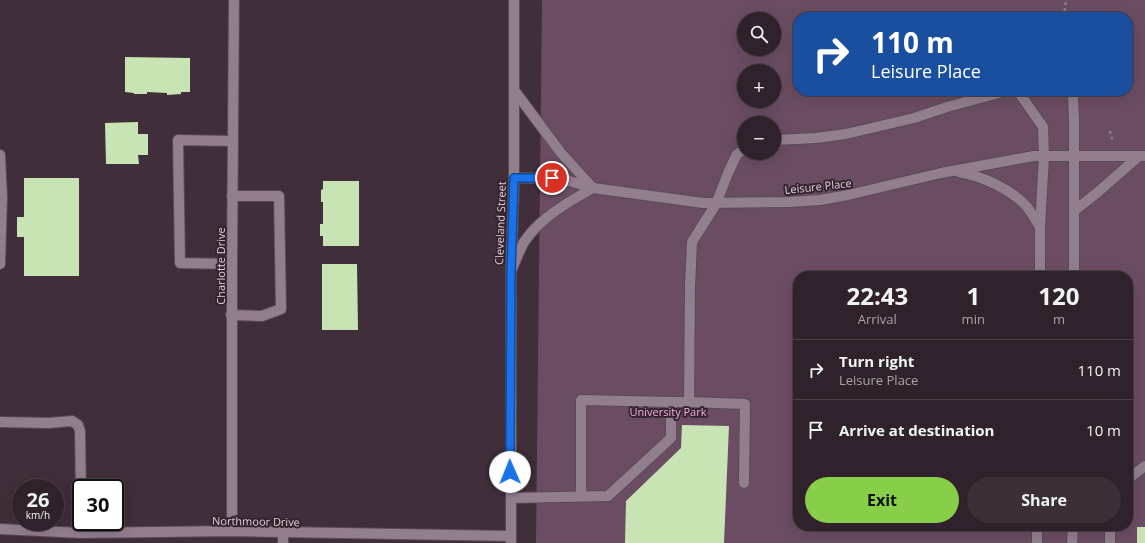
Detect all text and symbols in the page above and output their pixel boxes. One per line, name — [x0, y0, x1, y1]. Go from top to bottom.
map controls — [737, 12, 781, 160]
button: search — [737, 12, 781, 56]
text: 110 m — [871, 23, 954, 61]
icon: right — [805, 28, 857, 80]
text: Leisure Place — [871, 59, 981, 83]
button: + — [737, 64, 781, 108]
button: − — [737, 116, 781, 160]
pin — [535, 161, 569, 195]
icon: arrive — [541, 167, 563, 189]
street label: Leisure Place — [784, 175, 852, 197]
street label: Cleveland Street — [491, 181, 509, 265]
street label: Charlotte Drive — [213, 227, 228, 305]
text: 22:43 — [846, 279, 908, 312]
text: 1 — [966, 279, 980, 312]
text: 120 — [1038, 279, 1080, 312]
text: Arrival — [858, 310, 897, 328]
text: min — [962, 310, 985, 328]
text: m — [1053, 310, 1065, 328]
text: Turn right — [839, 351, 914, 371]
icon: right — [805, 359, 827, 381]
text: 110 m — [1077, 360, 1121, 380]
text: Leisure Place — [839, 371, 918, 389]
park label: University Park — [629, 404, 707, 419]
icon: arrive — [805, 419, 827, 441]
text: Arrive at destination — [839, 420, 994, 440]
text: 10 m — [1086, 420, 1121, 440]
position arrow — [489, 451, 531, 493]
button: Exit — [805, 477, 959, 523]
button: Share — [967, 477, 1121, 523]
speed limit sign: 30 — [72, 479, 124, 531]
text: 26 — [27, 486, 49, 513]
text: km/h — [26, 508, 50, 522]
street label: Northmoor Drive — [212, 513, 300, 529]

